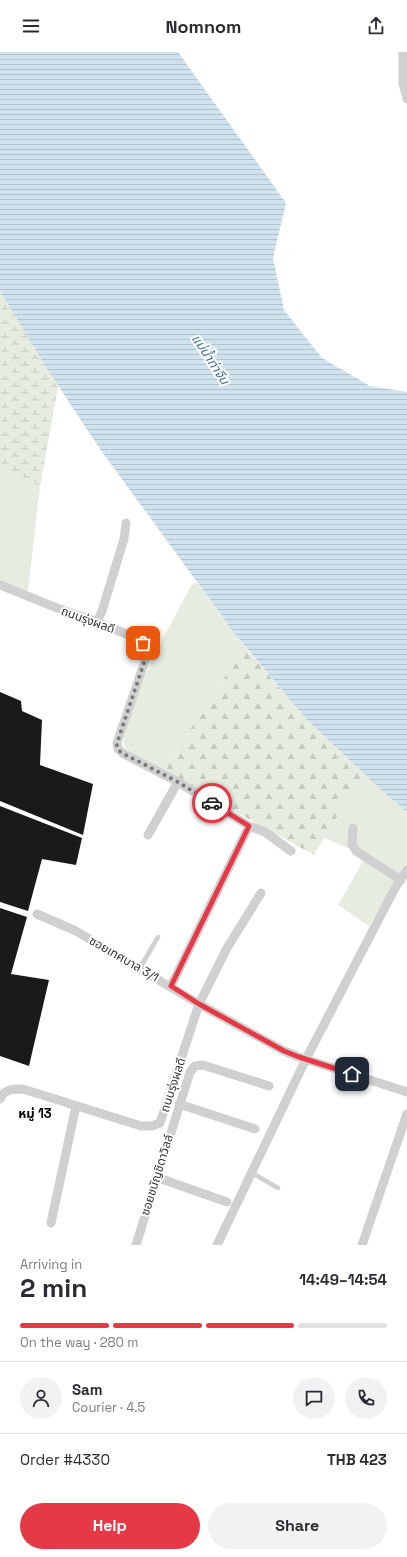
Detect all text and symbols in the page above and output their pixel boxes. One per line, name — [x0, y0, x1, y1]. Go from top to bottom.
icon: menu — [20, 15, 42, 37]
text: Nomnom — [166, 15, 241, 38]
icon: share — [365, 15, 387, 37]
water label: แม่น้ำท่าจีน — [188, 330, 235, 389]
street label: ถนนรุ่งผลดี — [59, 603, 117, 637]
pin — [126, 626, 160, 660]
icon: bag — [132, 632, 154, 654]
courier — [192, 783, 232, 823]
icon: car — [201, 792, 223, 814]
street label: ซอยเทศบาล 3/1 — [86, 933, 162, 985]
street label: ถนนรุ่งผลดี — [157, 1056, 189, 1114]
pin — [335, 1057, 369, 1091]
icon: home — [341, 1063, 363, 1085]
district label: หมู่ 13 — [18, 1105, 52, 1122]
street label: ซอยชนัญชิดาวิลล์ — [137, 1132, 177, 1218]
text: Arriving in — [20, 1256, 82, 1273]
text: 14:49–14:54 — [299, 1270, 387, 1289]
text: 2 min — [20, 1271, 87, 1305]
text: On the way · 280 m — [20, 1334, 138, 1351]
button: person — [20, 1377, 62, 1419]
button: chat — [293, 1377, 335, 1419]
button: phone — [345, 1377, 387, 1419]
text: Sam — [72, 1380, 103, 1399]
text: Courier · 4.5 — [72, 1399, 145, 1416]
text: Order #4330 — [20, 1450, 110, 1469]
text: THB 423 — [327, 1450, 387, 1469]
button: Help — [20, 1503, 200, 1549]
button: Share — [208, 1503, 387, 1549]

